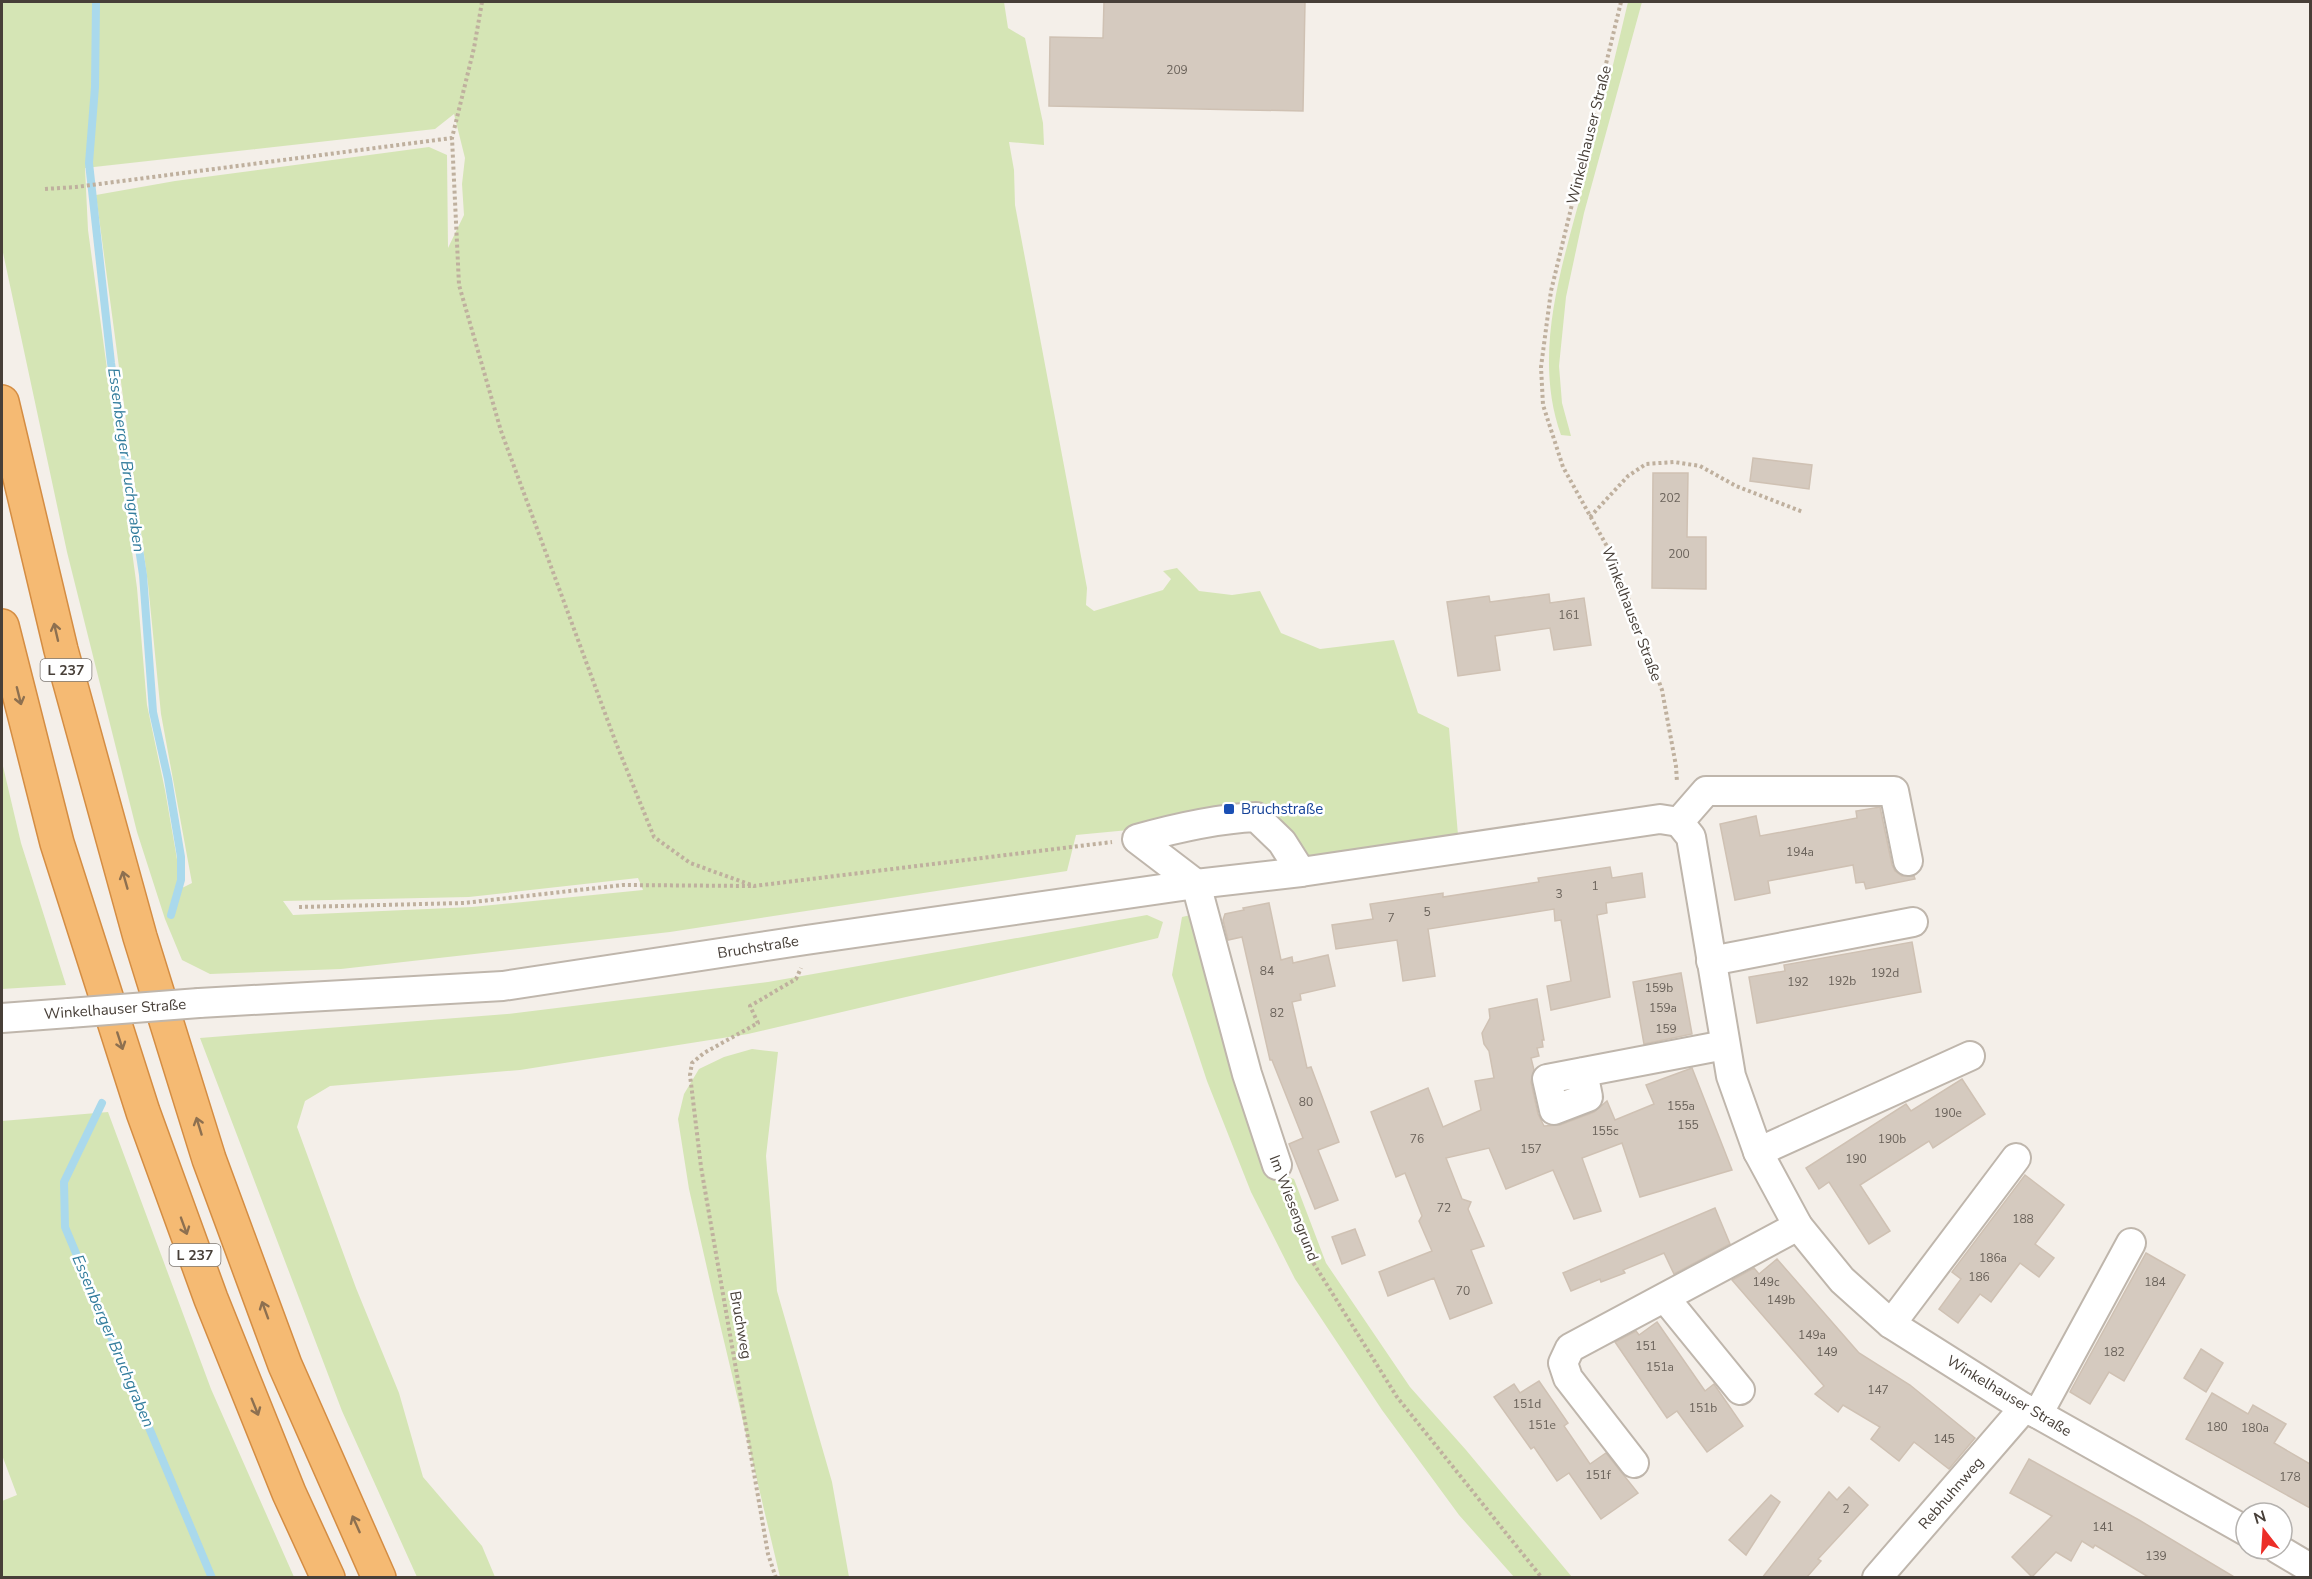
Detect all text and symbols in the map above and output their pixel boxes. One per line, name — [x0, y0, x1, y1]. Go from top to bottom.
house number: 209 — [1166, 62, 1188, 78]
street label: Winkelhauser Straße — [1562, 63, 1616, 207]
water label: Essenberger Bruchgraben — [102, 366, 150, 554]
house number: 202 — [1659, 490, 1681, 506]
street label: Winkelhauser Straße — [1597, 544, 1667, 684]
house number: 200 — [1668, 546, 1690, 562]
house number: 161 — [1558, 607, 1580, 623]
one-way arrow — [50, 622, 62, 641]
road number: L 237 — [40, 659, 92, 681]
one-way arrow — [14, 686, 26, 705]
place label: Bruchstraße — [1241, 799, 1323, 819]
marker: Bruchstraße — [1222, 802, 1236, 816]
house number: 194a — [1786, 844, 1814, 860]
one-way arrow — [118, 871, 130, 890]
house number: 1 — [1591, 878, 1599, 894]
house number: 3 — [1555, 886, 1563, 902]
house number: 5 — [1423, 904, 1431, 920]
house number: 7 — [1387, 910, 1395, 926]
street label: Bruchstraße — [716, 931, 800, 963]
house number: 84 — [1260, 963, 1274, 979]
house number: 192d — [1871, 965, 1899, 981]
house number: 192b — [1828, 973, 1856, 989]
house number: 192 — [1787, 974, 1809, 990]
house number: 159b — [1645, 980, 1673, 996]
street label: Winkelhauser Straße — [43, 994, 187, 1024]
house number: 159a — [1649, 1000, 1677, 1016]
house number: 82 — [1270, 1005, 1284, 1021]
house number: 159 — [1655, 1021, 1677, 1037]
one-way arrow — [116, 1031, 127, 1050]
house number: 80 — [1299, 1094, 1313, 1110]
house number: 155a — [1667, 1098, 1695, 1114]
house number: 190e — [1934, 1105, 1962, 1121]
one-way arrow — [193, 1117, 204, 1136]
house number: 155 — [1677, 1117, 1699, 1133]
house number: 155c — [1591, 1123, 1619, 1139]
house number: 76 — [1410, 1131, 1424, 1147]
house number: 190b — [1878, 1131, 1906, 1147]
house number: 157 — [1520, 1141, 1542, 1157]
house number: 190 — [1845, 1151, 1867, 1167]
street label: Im Wiesengrund — [1265, 1152, 1323, 1264]
house number: 72 — [1437, 1200, 1451, 1216]
house number: 188 — [2012, 1211, 2034, 1227]
one-way arrow — [180, 1216, 191, 1234]
road number: L 237 — [170, 1244, 220, 1266]
house number: 186a — [1979, 1250, 2007, 1266]
water label: Essenberger Bruchgraben — [67, 1251, 159, 1431]
house number: 186 — [1968, 1269, 1990, 1285]
house number: 149c — [1752, 1274, 1780, 1290]
house number: 184 — [2144, 1274, 2166, 1290]
house number: 70 — [1456, 1283, 1470, 1299]
street label: Bruchweg — [725, 1289, 757, 1361]
house number: 149b — [1767, 1292, 1795, 1308]
one-way arrow — [258, 1301, 269, 1320]
house number: 149a — [1798, 1327, 1826, 1343]
house number: 151 — [1635, 1338, 1657, 1354]
house number: 149 — [1816, 1344, 1838, 1360]
house number: 182 — [2103, 1344, 2125, 1360]
street label: Winkelhauser Straße — [1943, 1351, 2075, 1441]
house number: 151a — [1646, 1359, 1674, 1375]
house number: 147 — [1867, 1382, 1889, 1398]
house number: 151d — [1513, 1396, 1541, 1412]
one-way arrow — [250, 1398, 261, 1416]
house number: 151b — [1689, 1400, 1717, 1416]
house number: 151e — [1528, 1417, 1556, 1433]
house number: 180 — [2206, 1419, 2228, 1435]
house number: 180a — [2241, 1420, 2269, 1436]
house number: 145 — [1933, 1431, 1955, 1447]
street label: Rebhuhnweg — [1914, 1453, 1988, 1533]
house number: 151f — [1585, 1467, 1612, 1483]
house number: 178 — [2279, 1469, 2301, 1485]
house number: 2 — [1842, 1501, 1850, 1517]
north arrow — [2234, 1501, 2294, 1561]
text: N — [2251, 1505, 2269, 1530]
one-way arrow — [349, 1515, 360, 1533]
house number: 141 — [2092, 1519, 2114, 1535]
house number: 139 — [2145, 1548, 2167, 1564]

